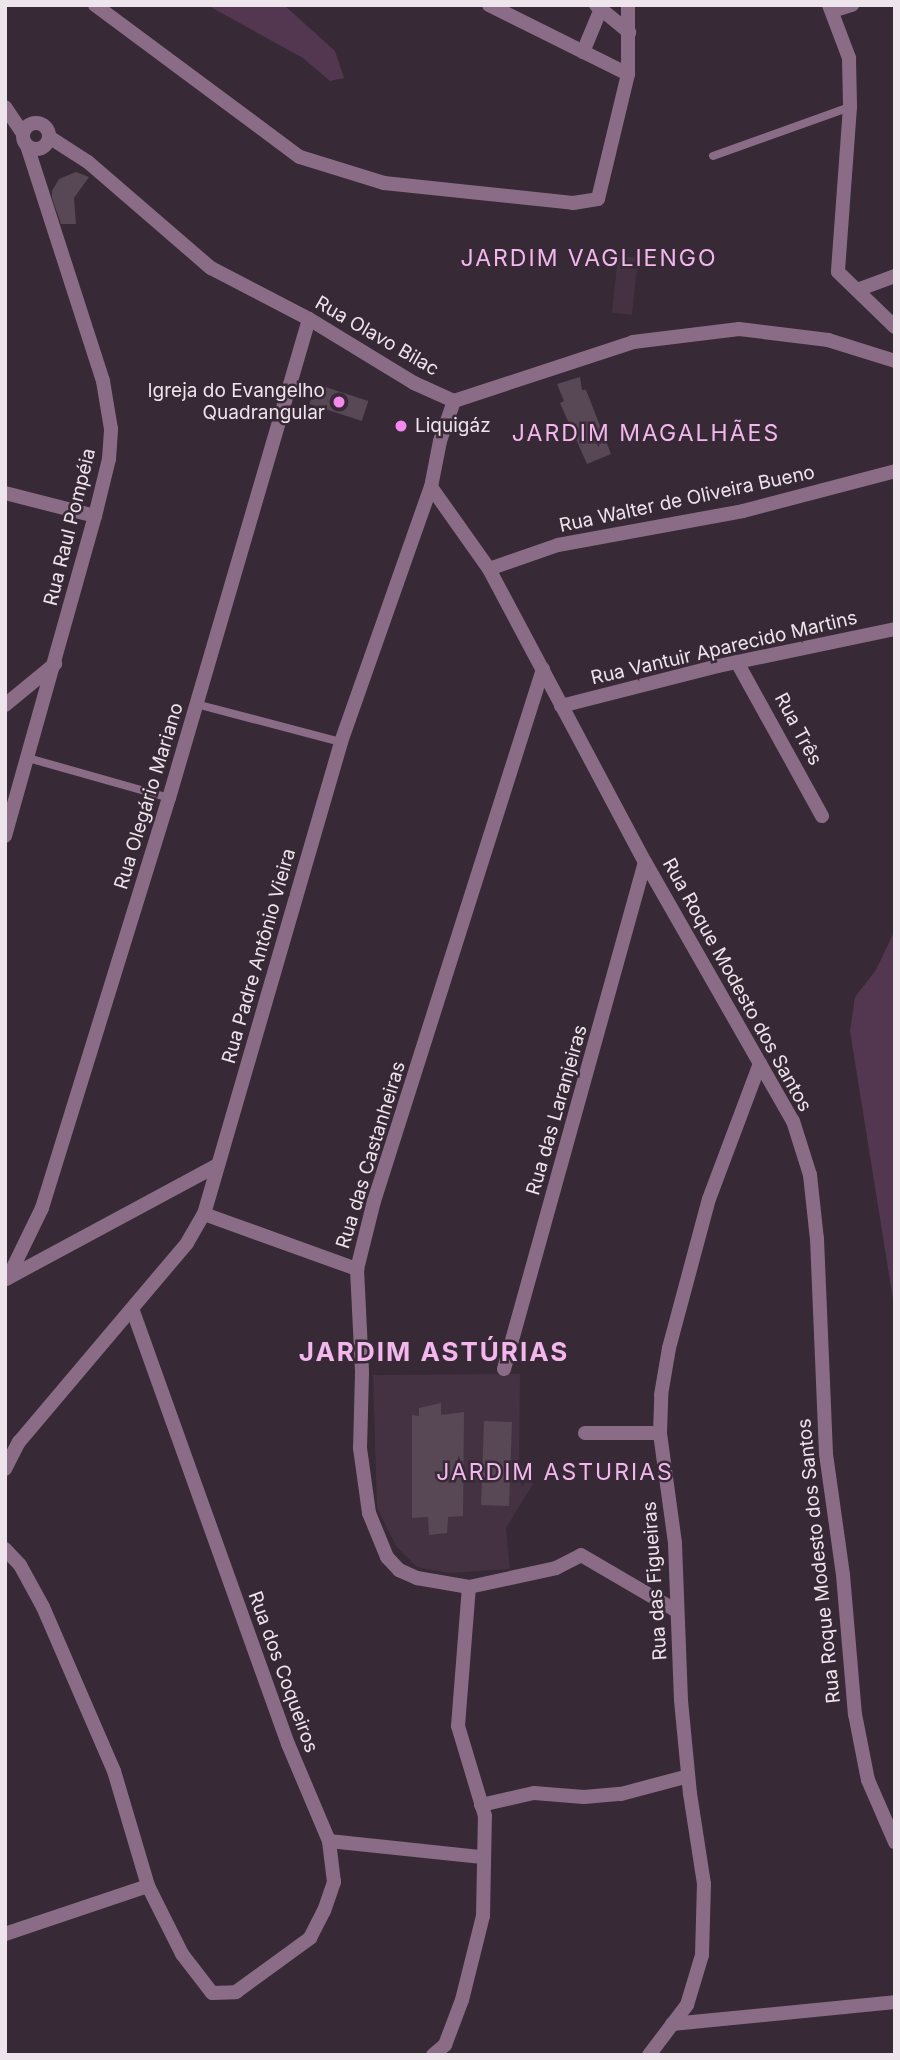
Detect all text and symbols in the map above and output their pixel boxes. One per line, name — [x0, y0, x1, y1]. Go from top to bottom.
district label: JARDIM VAGLIENGO — [463, 244, 715, 272]
street label: Rua Olavo Bilac — [311, 291, 443, 381]
place label: Igreja do Evangelho Quadrangular — [147, 380, 325, 424]
marker: Igreja do Evangelho Quadrangular — [331, 394, 347, 410]
place label: Liquigáz — [415, 415, 491, 437]
marker: Liquigáz — [393, 418, 409, 434]
district label: JARDIM MAGALHÃES — [514, 419, 778, 447]
street label: Rua Raul Pompéia — [39, 446, 101, 608]
street label: Rua Walter de Oliveira Bueno — [557, 461, 817, 537]
street label: Rua Vantuir Aparecido Martins — [589, 606, 859, 690]
street label: Rua Três — [769, 689, 827, 769]
street label: Rua Olegário Mariano — [110, 700, 188, 892]
street label: Rua Padre Antônio Vieira — [217, 846, 301, 1066]
street label: Rua Roque Modesto dos Santos — [658, 854, 816, 1116]
street label: Rua das Laranjeiras — [522, 1022, 592, 1198]
street label: Rua das Castanheiras — [332, 1059, 410, 1251]
district label: JARDIM ASTÚRIAS — [301, 1336, 567, 1368]
street label: Rua Roque Modesto dos Santos — [793, 1418, 845, 1704]
district label: JARDIM ASTURIAS — [438, 1458, 672, 1486]
street label: Rua das Figueiras — [638, 1501, 672, 1661]
street label: Rua dos Coqueiros — [243, 1588, 323, 1756]

